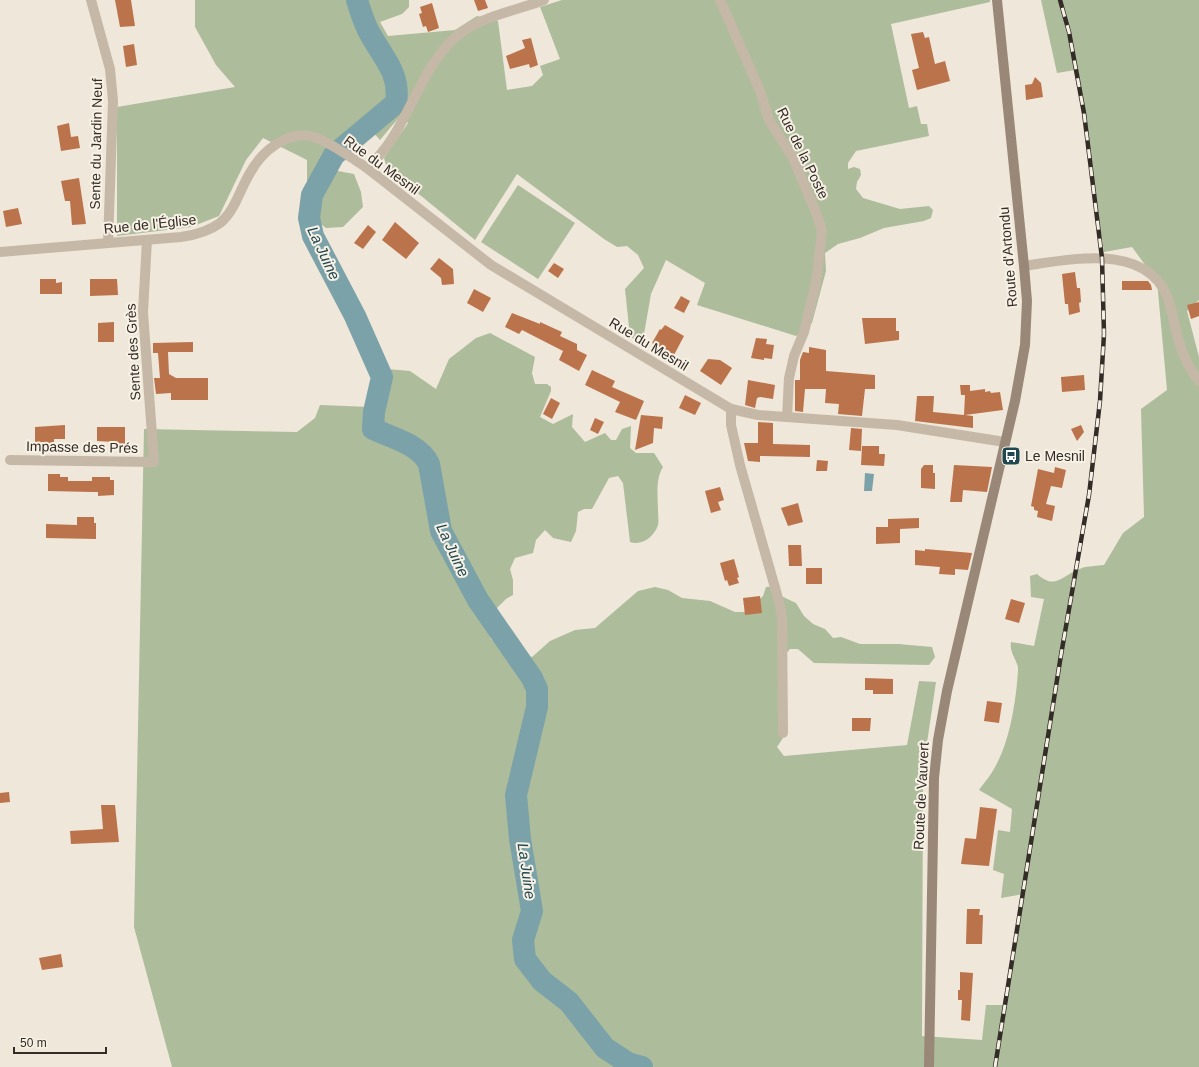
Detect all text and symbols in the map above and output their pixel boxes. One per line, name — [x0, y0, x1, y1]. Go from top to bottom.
street label: Sente du Jardin Neuf — [87, 78, 105, 210]
street label: Rue de la Poste — [774, 105, 832, 201]
street label: Rue du Mesnil — [341, 132, 423, 198]
street label: Route d'Artondu — [996, 206, 1020, 308]
street label: Rue de l'Église — [103, 211, 197, 237]
water label: La Juine — [304, 224, 344, 282]
street label: Sente des Grès — [122, 303, 144, 401]
street label: Rue du Mesnil — [607, 314, 691, 374]
street label: Impasse des Prés — [26, 438, 138, 456]
bus stop icon: Le Mesnil — [1000, 445, 1022, 467]
place label: Le Mesnil — [1025, 448, 1085, 464]
water label: La Juine — [433, 521, 473, 579]
street label: Route de Vauvert — [910, 742, 932, 850]
water label: La Juine — [515, 842, 539, 900]
scale bar — [14, 1029, 106, 1055]
text: 50 m — [20, 1036, 47, 1050]

